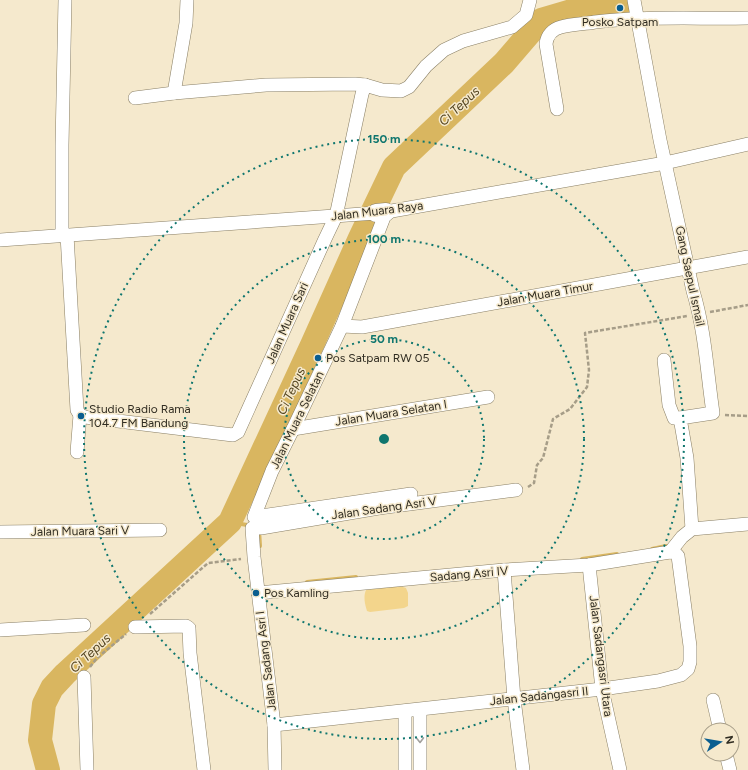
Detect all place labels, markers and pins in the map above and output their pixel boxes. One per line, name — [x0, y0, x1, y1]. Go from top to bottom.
marker: Posko Satpam — [615, 3, 625, 13]
place label: Posko Satpam — [582, 15, 658, 29]
place label: Pos Satpam RW 05 — [326, 351, 429, 365]
marker: Pos Satpam RW 05 — [313, 353, 323, 363]
place label: Studio Radio Rama 104.7 FM Bandung — [89, 402, 191, 430]
marker: Studio Radio Rama 104.7 FM Bandung — [76, 411, 86, 421]
centre of rings — [377, 432, 391, 446]
place label: Pos Kamling — [264, 586, 329, 600]
marker: Pos Kamling — [251, 588, 261, 598]

